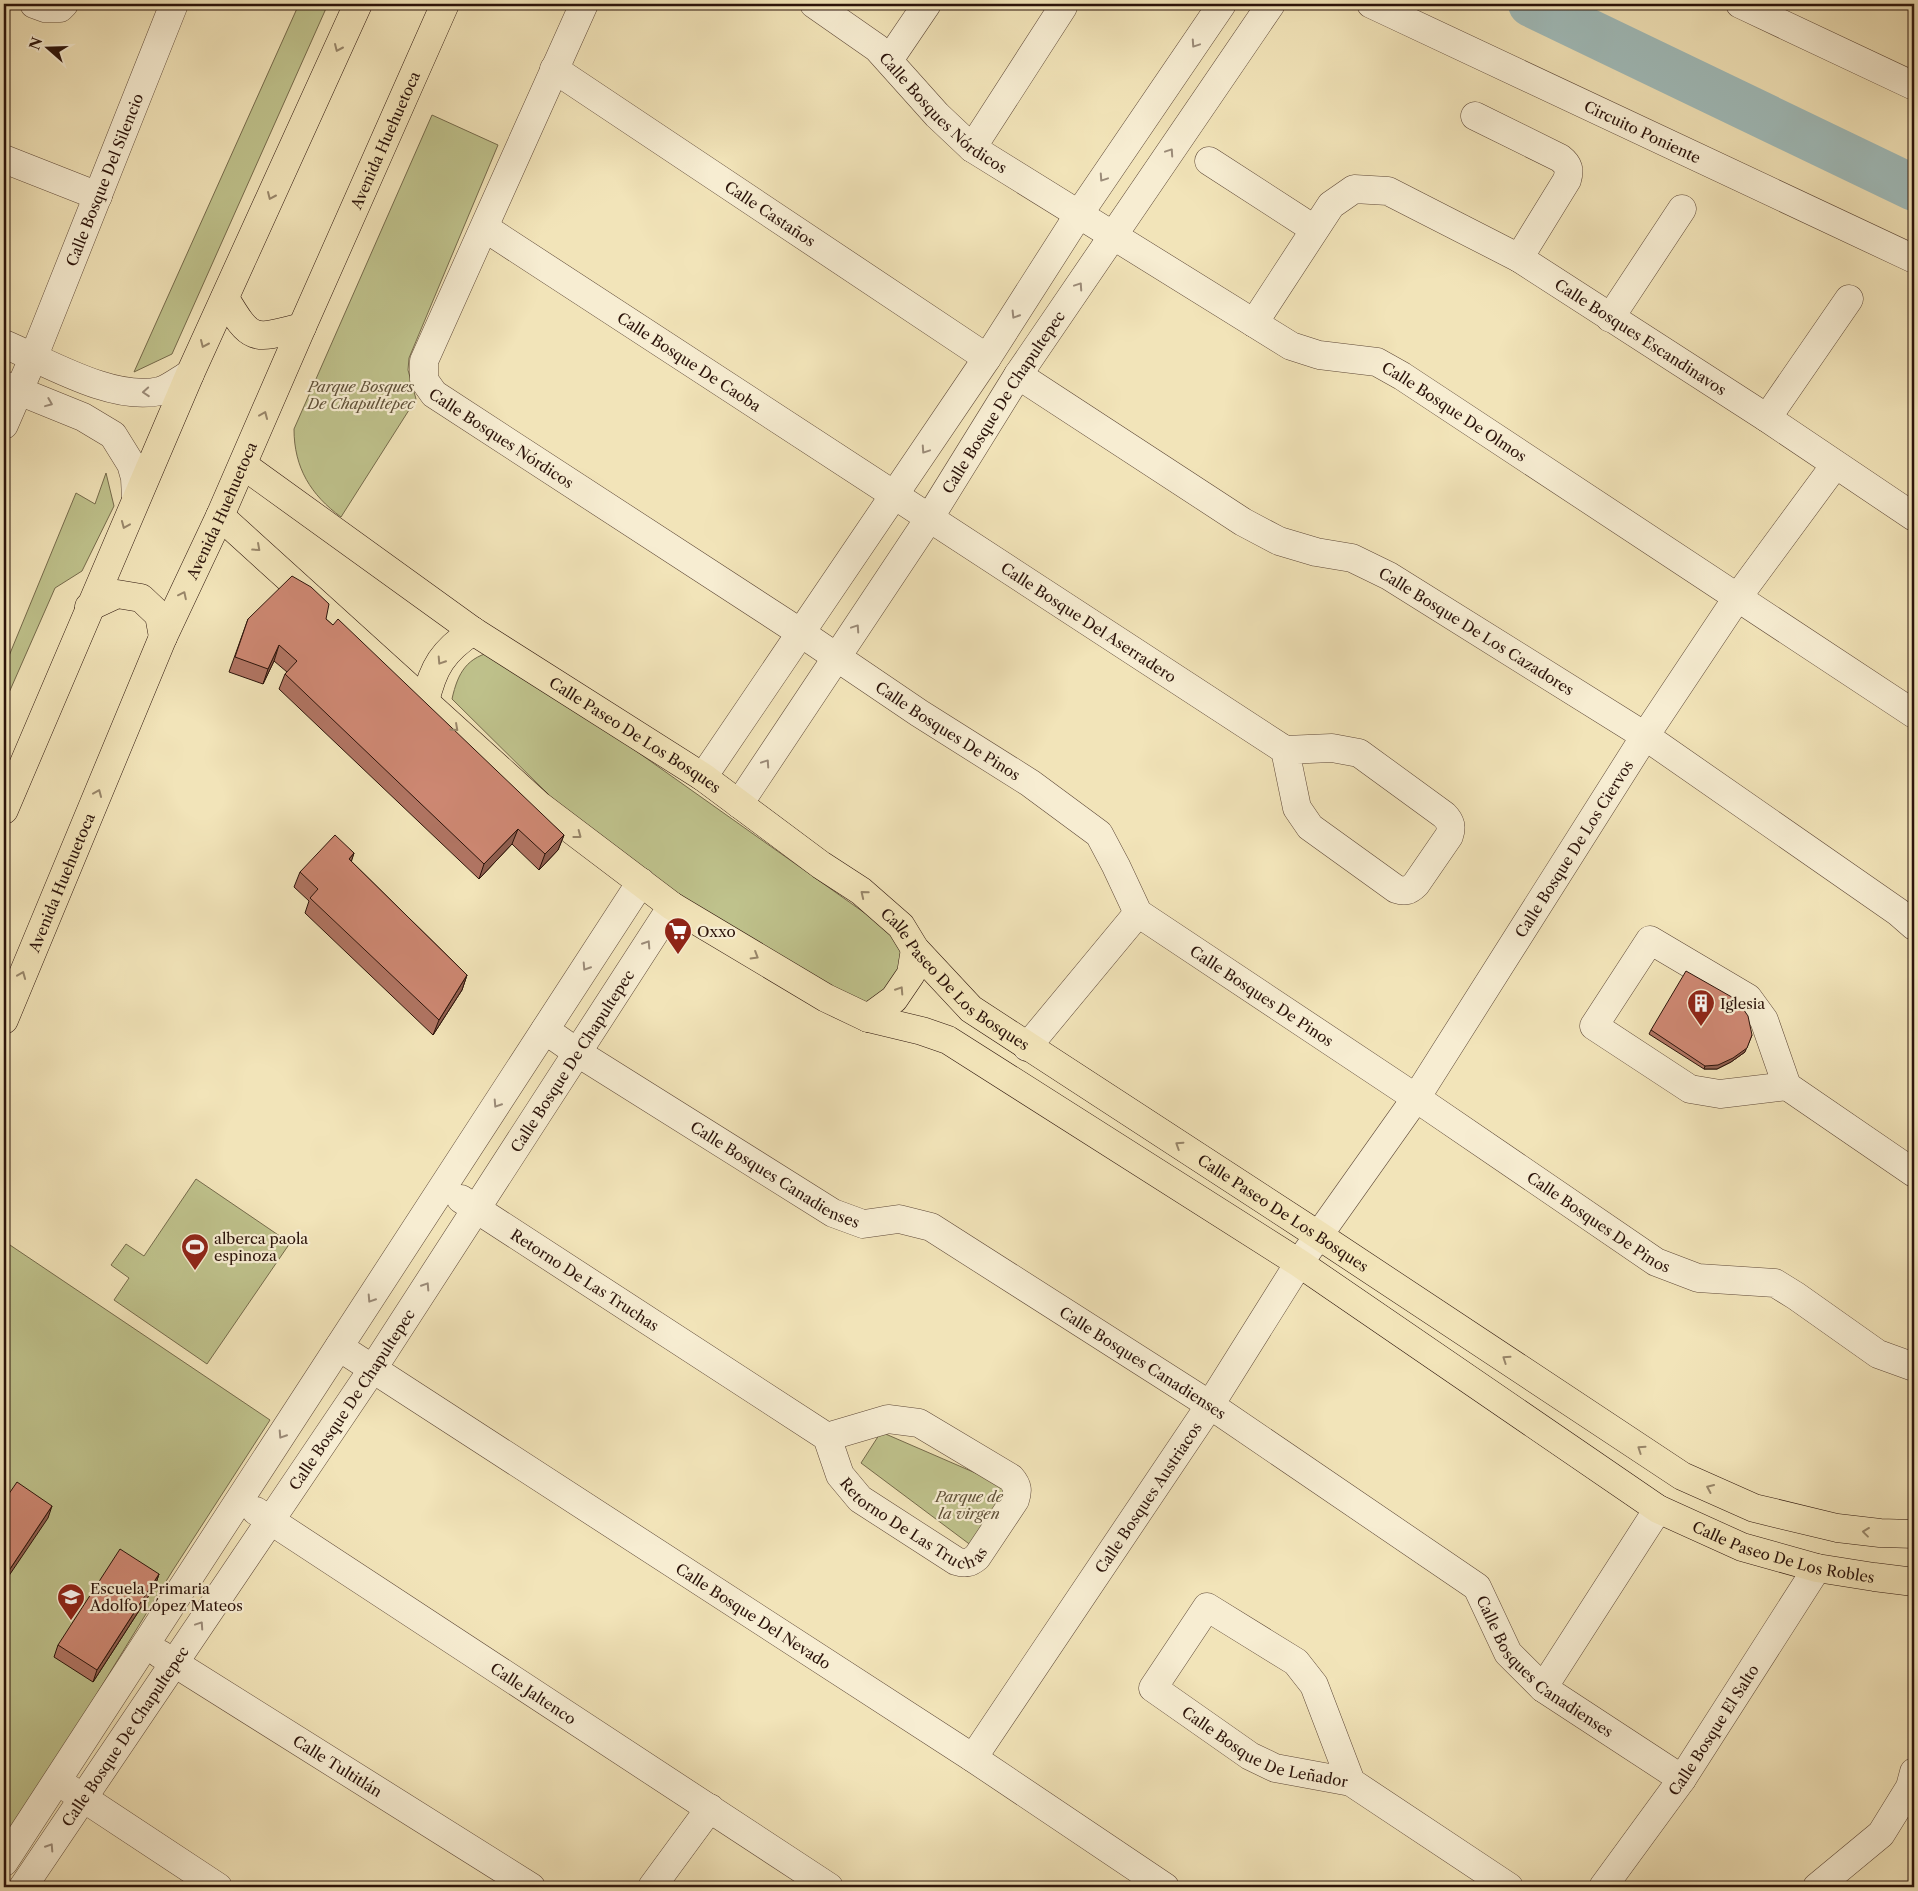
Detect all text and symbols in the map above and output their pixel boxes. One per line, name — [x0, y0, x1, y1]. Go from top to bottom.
north arrow — [22, 22, 72, 72]
text: N — [25, 35, 46, 52]
one-way arrow — [1191, 39, 1201, 48]
one-way arrow — [333, 43, 344, 52]
street label: Calle Bosques Nórdicos — [876, 48, 1011, 177]
street label: Avenida Huehuetoca — [346, 68, 424, 213]
street label: Calle Bosque Del Silencio — [61, 91, 147, 269]
street label: Circuito Poniente — [1581, 96, 1704, 167]
one-way arrow — [1164, 148, 1173, 158]
one-way arrow — [1100, 173, 1109, 182]
street label: Calle Castaños — [721, 176, 819, 250]
one-way arrow — [266, 191, 277, 200]
street label: Calle Bosques Escandinavos — [1551, 274, 1730, 399]
one-way arrow — [1073, 282, 1082, 292]
street label: Calle Bosque De Caoba — [614, 307, 765, 415]
street label: Calle Bosque De Chapultepec — [937, 307, 1069, 497]
one-way arrow — [1011, 309, 1021, 318]
one-way arrow — [199, 339, 210, 348]
street label: Calle Bosque De Olmos — [1379, 357, 1530, 465]
park label: Parque Bosques De Chapultepec — [306, 377, 415, 413]
street label: Calle Bosques Nórdicos — [426, 384, 578, 492]
one-way arrow — [142, 386, 150, 397]
one-way arrow — [44, 397, 53, 407]
one-way arrow — [257, 411, 268, 420]
street label: Avenida Huehuetoca — [182, 439, 261, 583]
one-way arrow — [922, 444, 931, 454]
one-way arrow — [120, 520, 131, 529]
one-way arrow — [251, 543, 260, 552]
street label: Calle Bosque Del Aserradero — [997, 558, 1180, 686]
street label: Calle Bosque De Los Cazadores — [1376, 563, 1578, 699]
one-way arrow — [177, 591, 187, 600]
one-way arrow — [850, 624, 859, 633]
one-way arrow — [438, 655, 447, 664]
street label: Calle Paseo De Los Bosques — [546, 672, 725, 797]
street label: Calle Bosques De Pinos — [872, 677, 1024, 784]
one-way arrow — [449, 723, 458, 732]
street label: Calle Bosque De Los Ciervos — [1511, 756, 1637, 941]
one-way arrow — [760, 759, 770, 768]
one-way arrow — [91, 789, 102, 798]
street label: Avenida Huehuetoca — [23, 810, 98, 956]
one-way arrow — [572, 829, 581, 837]
one-way arrow — [861, 891, 870, 899]
street label: Calle Paseo De Los Bosques — [877, 904, 1033, 1054]
supermarket icon: Oxxo — [663, 916, 693, 955]
place label: Oxxo — [697, 922, 736, 941]
one-way arrow — [641, 940, 651, 949]
street label: Calle Bosques De Pinos — [1187, 941, 1337, 1050]
one-way arrow — [749, 949, 758, 959]
one-way arrow — [583, 962, 592, 971]
street label: Calle Bosque De Chapultepec — [506, 966, 638, 1156]
one-way arrow — [16, 971, 27, 980]
one-way arrow — [894, 986, 904, 995]
building icon: Iglesia — [1686, 988, 1716, 1027]
place label: Iglesia — [1720, 994, 1765, 1013]
one-way arrow — [494, 1098, 504, 1107]
street label: Calle Bosques Canadienses — [687, 1117, 862, 1231]
one-way arrow — [1176, 1142, 1185, 1151]
street label: Calle Paseo De Los Bosques — [1194, 1150, 1372, 1275]
street label: Calle Bosques De Pinos — [1523, 1167, 1673, 1276]
street label: Retorno De Las Truchas — [507, 1225, 663, 1335]
place label: alberca paola espinoza — [214, 1229, 308, 1265]
sports icon: alberca paola espinoza — [180, 1232, 210, 1271]
one-way arrow — [419, 1282, 429, 1291]
one-way arrow — [368, 1293, 377, 1302]
street label: Calle Bosques Canadienses — [1056, 1302, 1230, 1423]
street label: Calle Bosque De Chapultepec — [284, 1305, 419, 1493]
one-way arrow — [1502, 1356, 1511, 1365]
street label: Calle Bosques Austriacos — [1090, 1418, 1206, 1577]
one-way arrow — [279, 1430, 289, 1439]
one-way arrow — [1637, 1446, 1647, 1455]
street label: Retorno De Las Truchas — [836, 1473, 991, 1572]
one-way arrow — [1706, 1484, 1715, 1495]
park label: Parque de la virgen — [934, 1487, 1004, 1523]
street label: Calle Paseo De Los Robles — [1689, 1516, 1876, 1586]
one-way arrow — [1861, 1527, 1870, 1537]
street label: Calle Bosque Del Nevado — [672, 1559, 835, 1673]
place label: Escuela Primaria Adolfo López Mateos — [89, 1579, 243, 1615]
school or university icon: Escuela Primaria Adolfo López Mateos — [56, 1582, 86, 1621]
street label: Calle Bosques Canadienses — [1473, 1592, 1617, 1741]
one-way arrow — [193, 1621, 203, 1630]
street label: Calle Bosque De Chapultepec — [57, 1642, 192, 1830]
street label: Calle Jaltenco — [487, 1658, 580, 1728]
street label: Calle Bosque El Salto — [1664, 1661, 1762, 1799]
street label: Calle Bosque De Leñador — [1178, 1702, 1350, 1791]
street label: Calle Tultitlán — [290, 1731, 387, 1801]
one-way arrow — [43, 1843, 53, 1852]

